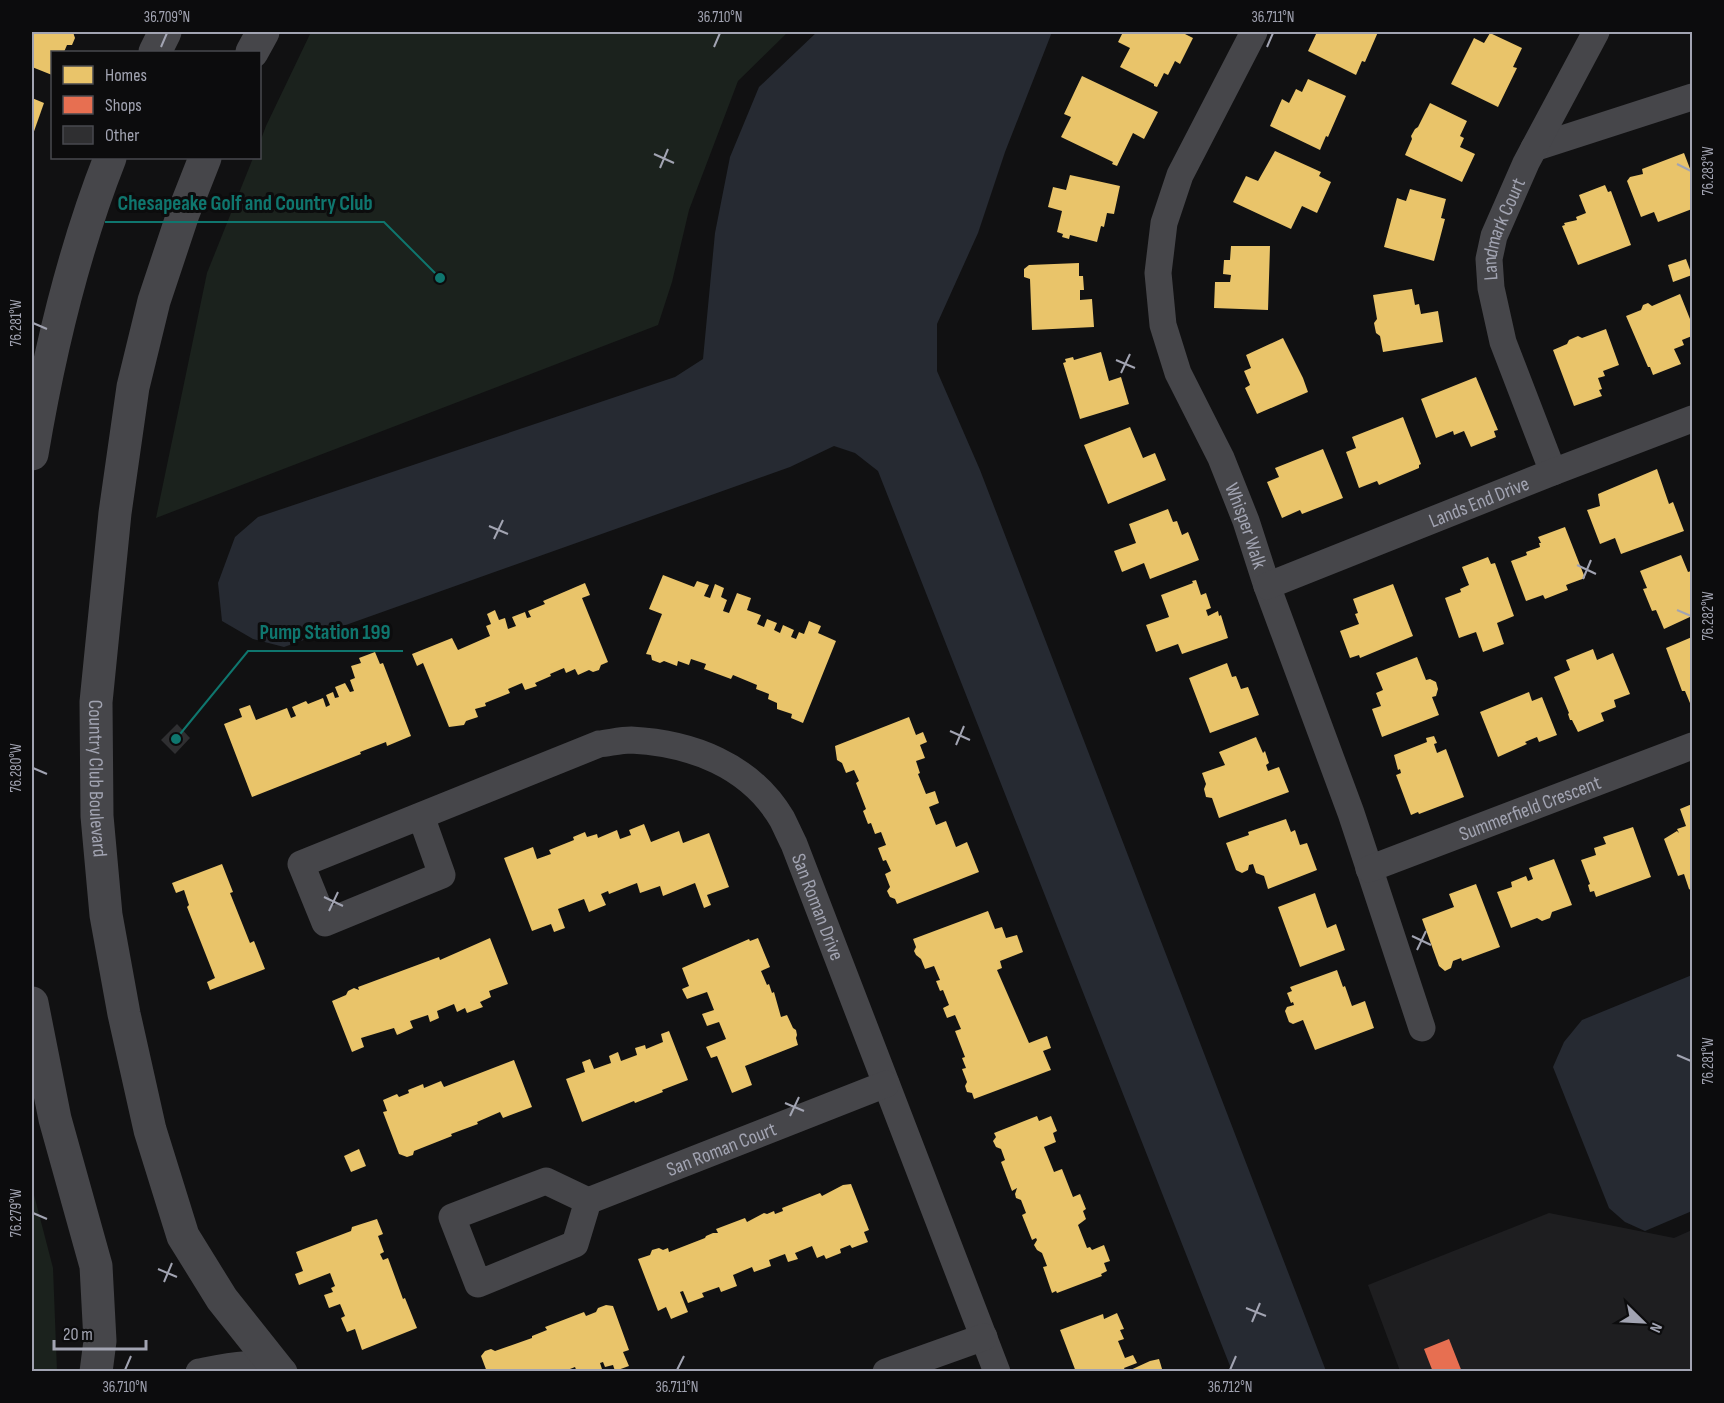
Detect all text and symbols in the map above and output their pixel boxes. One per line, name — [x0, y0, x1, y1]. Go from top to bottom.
text: 36.709°N — [144, 8, 190, 27]
text: 36.710°N — [698, 8, 743, 27]
text: 36.711°N — [1252, 8, 1294, 27]
legend — [51, 51, 261, 159]
text: Homes — [105, 65, 147, 86]
text: Shops — [105, 95, 142, 116]
text: Other — [105, 125, 139, 146]
text: 76.283°W — [1699, 146, 1718, 195]
street label: Landmark Court — [1478, 174, 1531, 281]
callout: Chesapeake Golf and Country Club — [105, 183, 384, 222]
text: Chesapeake Golf and Country Club — [117, 191, 373, 216]
text: 76.281°W — [7, 299, 26, 347]
street label: Lands End Drive — [1426, 472, 1533, 533]
street label: Whisper Walk — [1219, 480, 1272, 572]
text: 76.282°W — [1699, 591, 1718, 640]
callout: Pump Station 199 — [248, 612, 403, 651]
text: Pump Station 199 — [259, 620, 391, 645]
street label: Country Club Boulevard — [83, 700, 112, 858]
text: 76.280°W — [7, 743, 26, 793]
street label: Summerfield Crescent — [1456, 771, 1604, 847]
street label: San Roman Drive — [786, 850, 849, 964]
text: 76.281°W — [1699, 1037, 1718, 1085]
street label: San Roman Court — [663, 1117, 780, 1182]
text: 76.279°W — [7, 1188, 26, 1237]
north arrow — [1613, 1292, 1673, 1352]
scale bar — [54, 1313, 146, 1351]
text: N — [1645, 1320, 1666, 1335]
text: 20 m — [63, 1324, 93, 1345]
text: 36.710°N — [103, 1378, 148, 1397]
text: 36.711°N — [656, 1378, 698, 1397]
text: 36.712°N — [1208, 1378, 1252, 1397]

